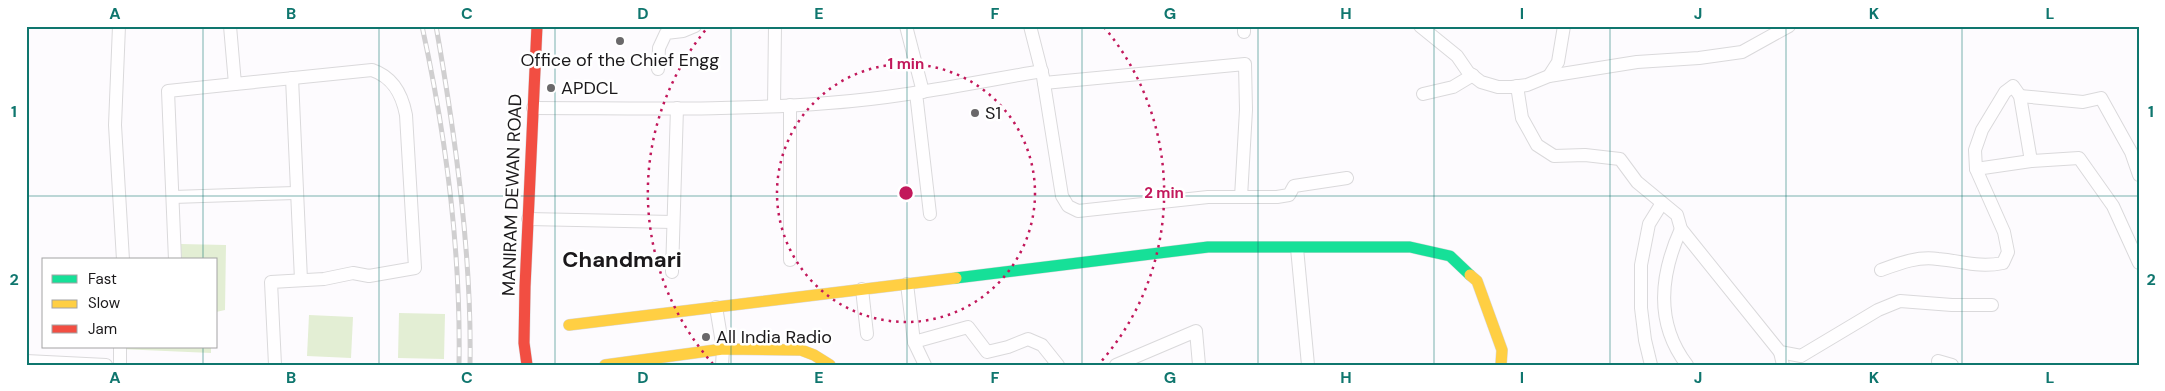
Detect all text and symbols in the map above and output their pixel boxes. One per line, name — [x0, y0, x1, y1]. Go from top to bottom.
text: A — [109, 3, 121, 24]
text: B — [286, 3, 296, 24]
text: C — [461, 3, 473, 24]
text: D — [637, 3, 649, 24]
text: E — [814, 3, 824, 24]
text: F — [991, 3, 1000, 24]
text: G — [1164, 3, 1176, 24]
text: H — [1340, 3, 1352, 24]
text: I — [1520, 3, 1524, 24]
text: J — [1694, 3, 1702, 24]
text: K — [1869, 3, 1880, 24]
text: L — [2046, 3, 2055, 24]
marker: Office of the Chief Engg — [614, 35, 626, 47]
place label: Office of the Chief Engg — [521, 48, 719, 72]
text: 1 min — [888, 54, 924, 74]
place label: APDCL — [561, 76, 618, 100]
marker: APDCL — [545, 82, 557, 94]
street label: MANIRAM DEWAN ROAD — [496, 94, 528, 296]
text: 1 — [11, 101, 17, 122]
place label: S1 — [985, 101, 1001, 125]
text: 1 — [2148, 101, 2154, 122]
marker: S1 — [969, 107, 981, 119]
text: 2 min — [1144, 183, 1184, 203]
centre of rings — [897, 184, 915, 202]
district label: Chandmari — [562, 245, 682, 274]
legend — [42, 258, 218, 348]
text: 2 — [9, 269, 19, 290]
text: Fast — [88, 269, 117, 289]
text: 2 — [2146, 269, 2156, 290]
text: Slow — [88, 293, 121, 313]
text: Jam — [88, 319, 117, 339]
place label: All India Radio — [716, 325, 832, 349]
marker: All India Radio — [700, 331, 712, 343]
text: A — [109, 367, 121, 388]
text: B — [286, 367, 296, 388]
text: C — [461, 367, 473, 388]
text: D — [637, 367, 649, 388]
text: E — [814, 367, 824, 388]
text: F — [991, 367, 1000, 388]
text: G — [1164, 367, 1176, 388]
text: H — [1340, 367, 1352, 388]
text: I — [1520, 367, 1524, 388]
text: J — [1694, 367, 1702, 388]
text: K — [1869, 367, 1880, 388]
text: L — [2046, 367, 2055, 388]

